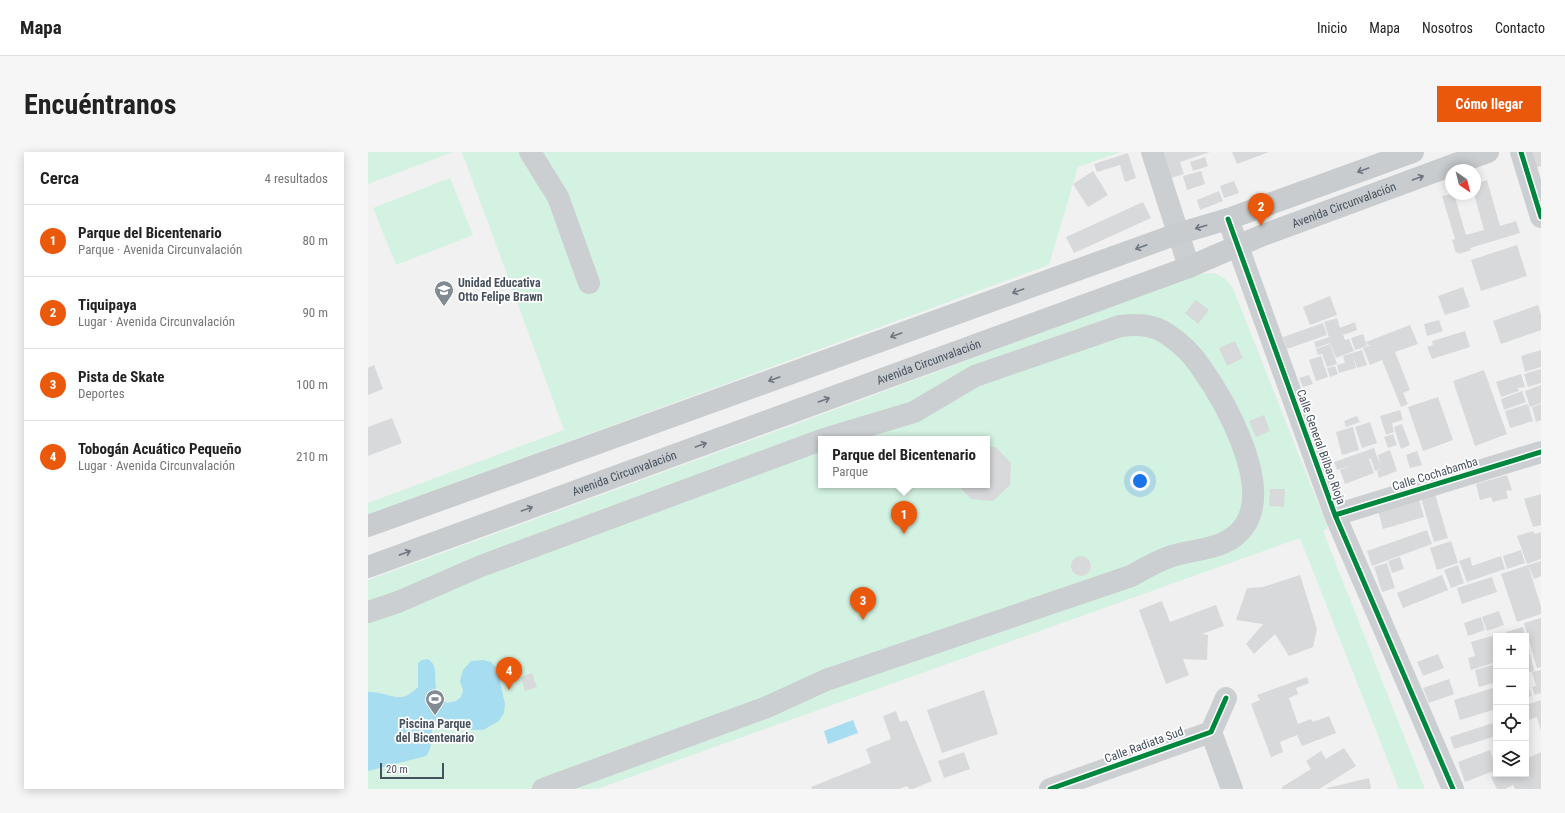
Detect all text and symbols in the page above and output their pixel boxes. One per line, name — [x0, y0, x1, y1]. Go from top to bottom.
text: Mapa — [20, 16, 62, 39]
text: Inicio — [1317, 20, 1347, 36]
text: Mapa — [1369, 20, 1400, 36]
text: Nosotros — [1422, 20, 1473, 36]
text: Contacto — [1495, 20, 1545, 36]
button: Cómo llegar — [1437, 86, 1541, 122]
text: Encuéntranos — [24, 88, 176, 121]
north arrow — [1445, 164, 1481, 200]
one-way arrow — [1357, 167, 1370, 174]
text: Cerca — [40, 168, 79, 188]
text: 4 resultados — [264, 171, 328, 186]
one-way arrow — [1411, 174, 1424, 181]
street label: Avenida Circunvalación — [1290, 179, 1398, 231]
pin: 2 — [1248, 193, 1274, 226]
text: Parque del Bicentenario — [78, 224, 222, 242]
one-way arrow — [1194, 224, 1207, 231]
text: 1 — [50, 233, 56, 248]
text: 80 m — [302, 233, 328, 248]
text: Parque · Avenida Circunvalación — [78, 242, 242, 257]
one-way arrow — [1135, 244, 1147, 252]
place label: Unidad Educativa Otto Felipe Brawn — [458, 276, 543, 304]
school or university icon: Unidad Educativa Otto Felipe Brawn — [433, 279, 455, 307]
one-way arrow — [1013, 288, 1025, 296]
text: Tiquipaya — [78, 296, 137, 314]
text: 2 — [50, 305, 56, 320]
text: 90 m — [302, 305, 328, 320]
text: Lugar · Avenida Circunvalación — [78, 314, 235, 329]
one-way arrow — [890, 332, 902, 340]
street label: Avenida Circunvalación — [875, 337, 983, 388]
text: Pista de Skate — [78, 368, 164, 386]
one-way arrow — [768, 376, 780, 384]
text: 3 — [50, 377, 56, 392]
text: 100 m — [296, 377, 328, 392]
text: Deportes — [78, 386, 125, 401]
street label: Calle General Bilbao Rioja — [1294, 388, 1348, 507]
one-way arrow — [817, 396, 829, 404]
popup — [818, 436, 990, 488]
text: Tobogán Acuático Pequeño — [78, 440, 241, 458]
one-way arrow — [695, 441, 708, 448]
text: Parque del Bicentenario — [832, 446, 976, 464]
street label: Avenida Circunvalación — [570, 448, 679, 499]
text: 4 — [50, 449, 56, 464]
text: 210 m — [296, 449, 328, 464]
street label: Calle Cochabamba — [1391, 454, 1480, 494]
text: Lugar · Avenida Circunvalación — [78, 458, 235, 473]
text: Parque — [832, 464, 868, 479]
your location — [1130, 471, 1150, 491]
pin: 1 — [891, 501, 917, 534]
one-way arrow — [520, 504, 532, 512]
one-way arrow — [398, 549, 410, 557]
pin: 3 — [850, 587, 876, 620]
map controls — [1493, 633, 1529, 777]
button: + — [1493, 633, 1529, 669]
pin: 4 — [496, 657, 522, 690]
button: − — [1493, 669, 1529, 705]
sports icon: Piscina Parque del Bicentenario — [424, 688, 446, 716]
button: locate — [1493, 705, 1529, 741]
place label: Piscina Parque del Bicentenario — [396, 717, 474, 745]
street label: Calle Radiata Sud — [1103, 724, 1185, 766]
button: layers — [1493, 741, 1529, 777]
scale bar — [380, 761, 444, 780]
text: 20 m — [386, 763, 408, 776]

